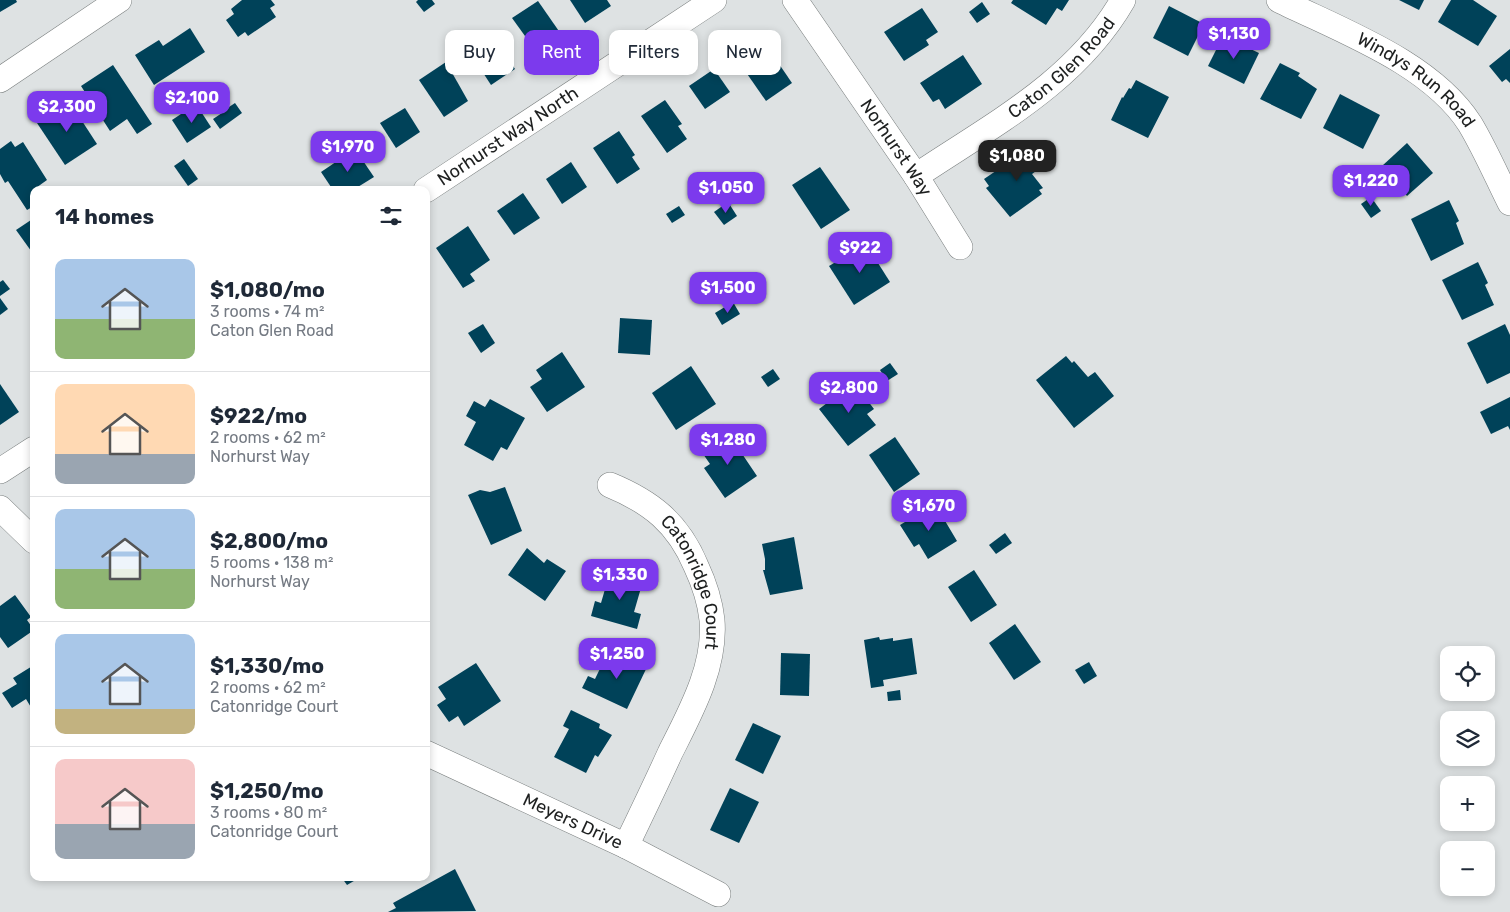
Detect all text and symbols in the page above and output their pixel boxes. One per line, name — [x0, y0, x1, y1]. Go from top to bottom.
street label: Caton Glen Road — [1004, 13, 1120, 123]
pin: $1,130 — [1193, 18, 1275, 60]
text: $1,130 — [1208, 24, 1260, 43]
street label: Windys Run Road — [1353, 28, 1480, 131]
chip: Buy — [445, 30, 514, 75]
chip: Rent — [524, 30, 599, 75]
chip: Filters — [609, 30, 698, 75]
chip: New — [708, 30, 781, 75]
pin: $2,100 — [151, 82, 233, 124]
street label: Norhurst Way North — [433, 82, 582, 190]
text: $2,100 — [165, 88, 219, 107]
pin: $2,300 — [26, 90, 108, 133]
street label: Norhurst Way — [856, 95, 937, 200]
text: $2,300 — [38, 97, 96, 116]
pin: $1,970 — [307, 130, 389, 173]
text: $1,970 — [322, 137, 374, 156]
pin: $1,080 — [976, 140, 1058, 182]
text: $1,080 — [989, 146, 1045, 165]
pin: $1,220 — [1330, 164, 1412, 207]
text: $1,220 — [1344, 171, 1398, 190]
pin: $1,050 — [685, 172, 767, 214]
text: $1,050 — [698, 178, 754, 197]
icon: filters — [377, 202, 405, 230]
text: 14 homes — [55, 204, 154, 229]
pin: $922 — [830, 232, 890, 274]
text: $922 — [839, 238, 881, 257]
pin: $1,500 — [687, 272, 769, 314]
text: $1,080/mo — [210, 277, 325, 302]
text: $1,500 — [700, 278, 756, 297]
icon: home — [95, 279, 155, 339]
text: 3 rooms · 74 m² — [210, 302, 325, 321]
text: Caton Glen Road — [210, 321, 334, 340]
pin: $2,800 — [808, 372, 890, 414]
text: $2,800 — [820, 378, 878, 397]
text: $922/mo — [210, 403, 307, 428]
icon: home — [95, 404, 155, 464]
pin: $1,280 — [687, 424, 769, 466]
text: 2 rooms · 62 m² — [210, 428, 326, 447]
text: $1,280 — [700, 430, 756, 449]
text: Norhurst Way — [210, 447, 310, 466]
pin: $1,670 — [888, 490, 970, 532]
text: $1,670 — [903, 496, 955, 515]
street label: Catonridge Court — [656, 510, 723, 651]
text: $2,800/mo — [210, 528, 328, 553]
icon: home — [95, 529, 155, 589]
text: 5 rooms · 138 m² — [210, 553, 333, 572]
pin: $1,330 — [579, 558, 661, 601]
text: $1,330 — [592, 565, 648, 584]
text: Norhurst Way — [210, 572, 310, 591]
pin: $1,250 — [576, 638, 658, 680]
text: $1,250 — [590, 644, 644, 663]
map controls — [1440, 646, 1495, 896]
button: locate — [1440, 646, 1495, 701]
text: $1,330/mo — [210, 653, 324, 678]
icon: home — [95, 654, 155, 714]
text: 2 rooms · 62 m² — [210, 678, 326, 697]
text: Catonridge Court — [210, 697, 338, 716]
button: layers — [1440, 711, 1495, 766]
button: + — [1440, 776, 1495, 831]
text: $1,250/mo — [210, 778, 324, 803]
icon: home — [95, 779, 155, 839]
street label: Meyers Drive — [519, 789, 626, 854]
text: 3 rooms · 80 m² — [210, 803, 327, 822]
text: Catonridge Court — [210, 822, 338, 841]
button: − — [1440, 841, 1495, 896]

